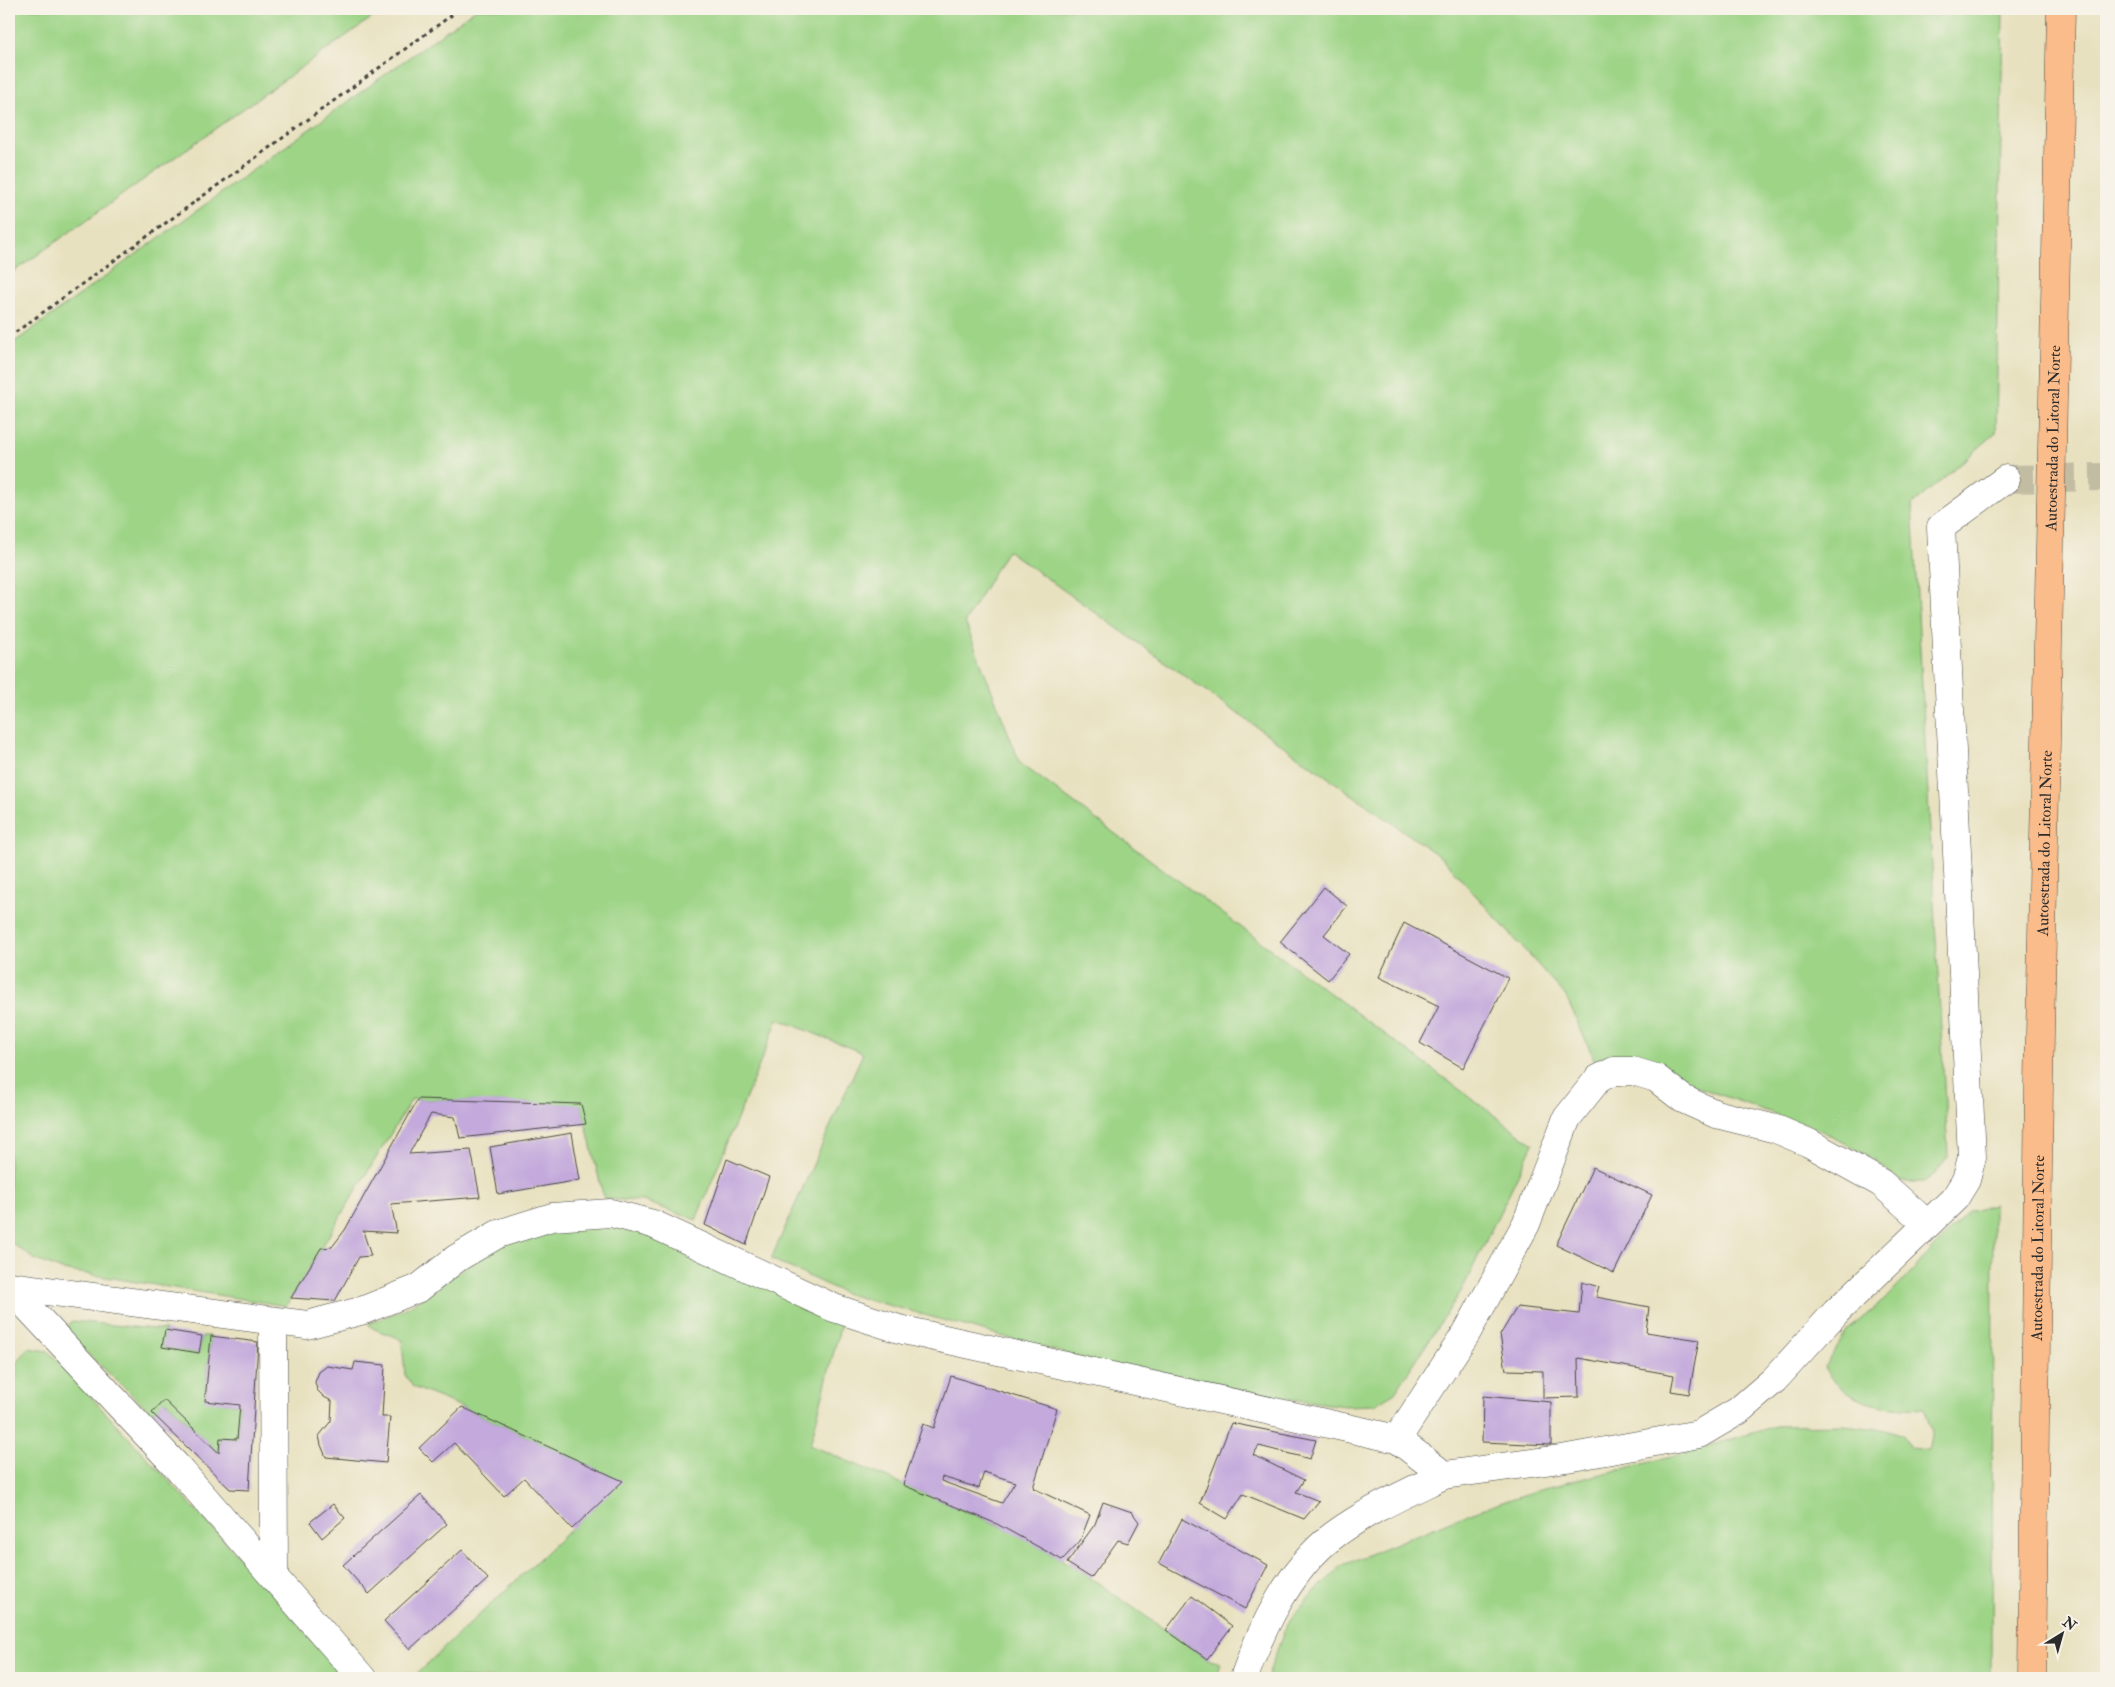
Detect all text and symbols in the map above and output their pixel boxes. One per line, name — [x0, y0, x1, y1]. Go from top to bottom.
street label: Autoestrada do Litoral Norte — [2041, 345, 2065, 532]
street label: Autoestrada do Litoral Norte — [2033, 750, 2057, 937]
street label: Autoestrada do Litoral Norte — [2027, 1155, 2049, 1342]
north arrow — [2038, 1610, 2088, 1660]
text: N — [2059, 1613, 2080, 1635]

